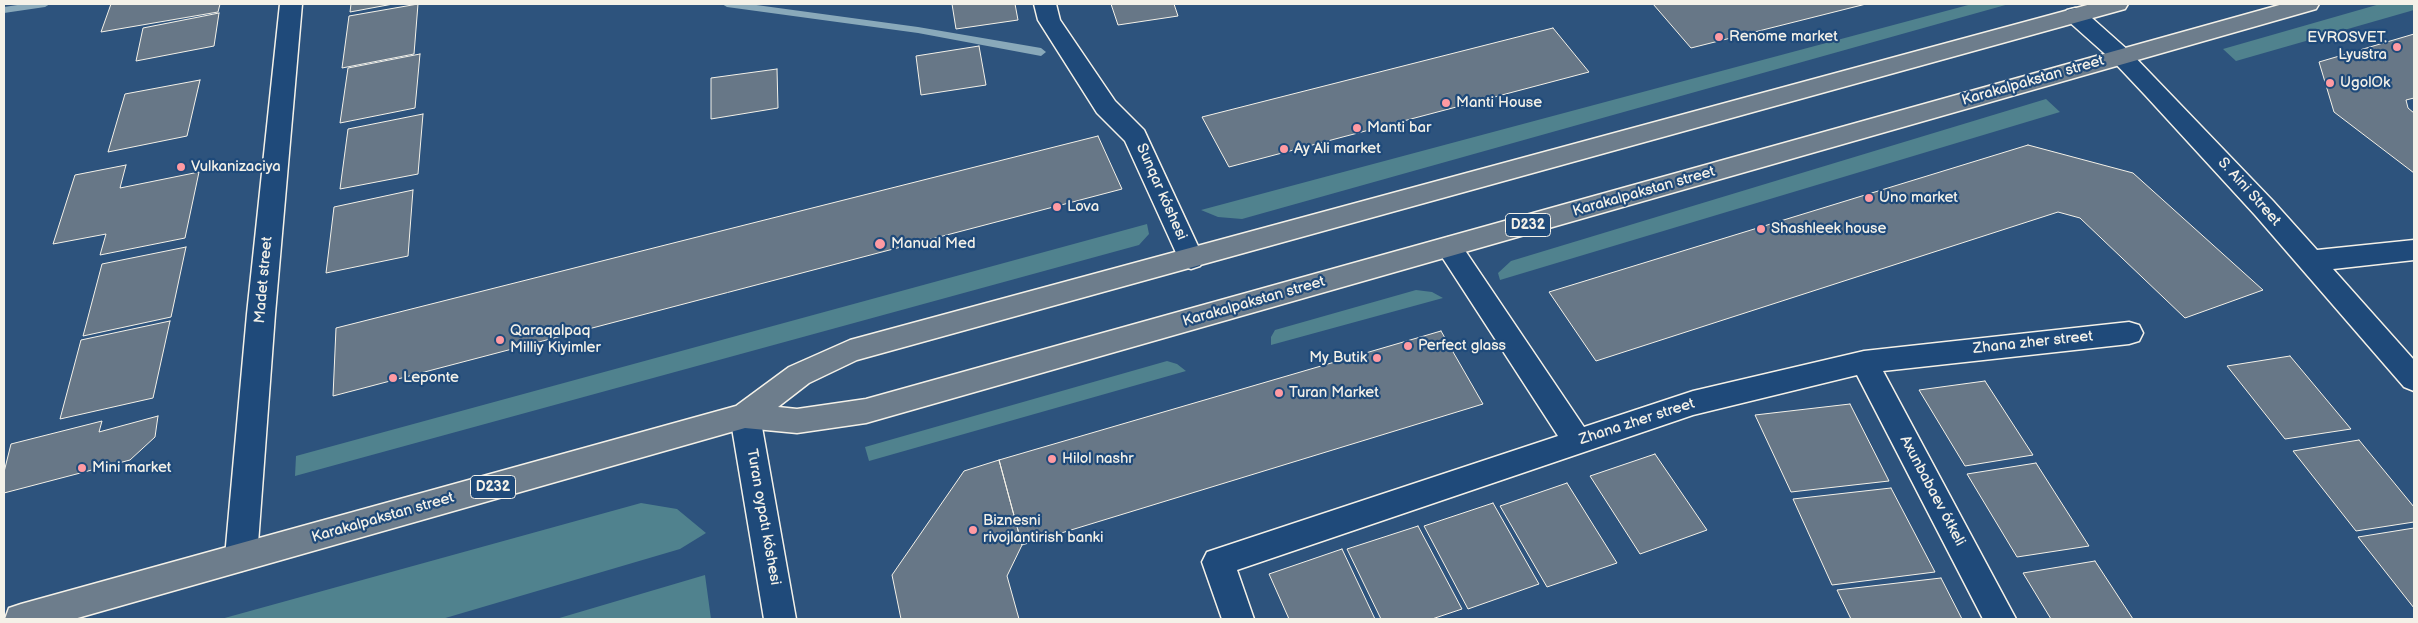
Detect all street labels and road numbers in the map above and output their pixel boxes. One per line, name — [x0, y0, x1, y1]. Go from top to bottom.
street label: Karakalpakstan street — [1960, 52, 2106, 110]
street label: Sunqar kóshesi — [1132, 141, 1190, 243]
street label: S. Aini Street — [2214, 154, 2284, 230]
street label: Karakalpakstan street — [1571, 163, 1717, 221]
road number: D232 — [1506, 214, 1550, 236]
street label: Madet street — [251, 236, 277, 324]
street label: Karakalpakstan street — [1181, 273, 1327, 331]
street label: Zhana zher street — [1972, 328, 2094, 358]
street label: Zhana zher street — [1577, 395, 1697, 449]
street label: Axunbabaev ótkeli — [1895, 433, 1969, 549]
street label: Turan oypatı kóshesi — [742, 447, 784, 587]
road number: D232 — [470, 476, 516, 498]
street label: Karakalpakstan street — [310, 489, 456, 547]

